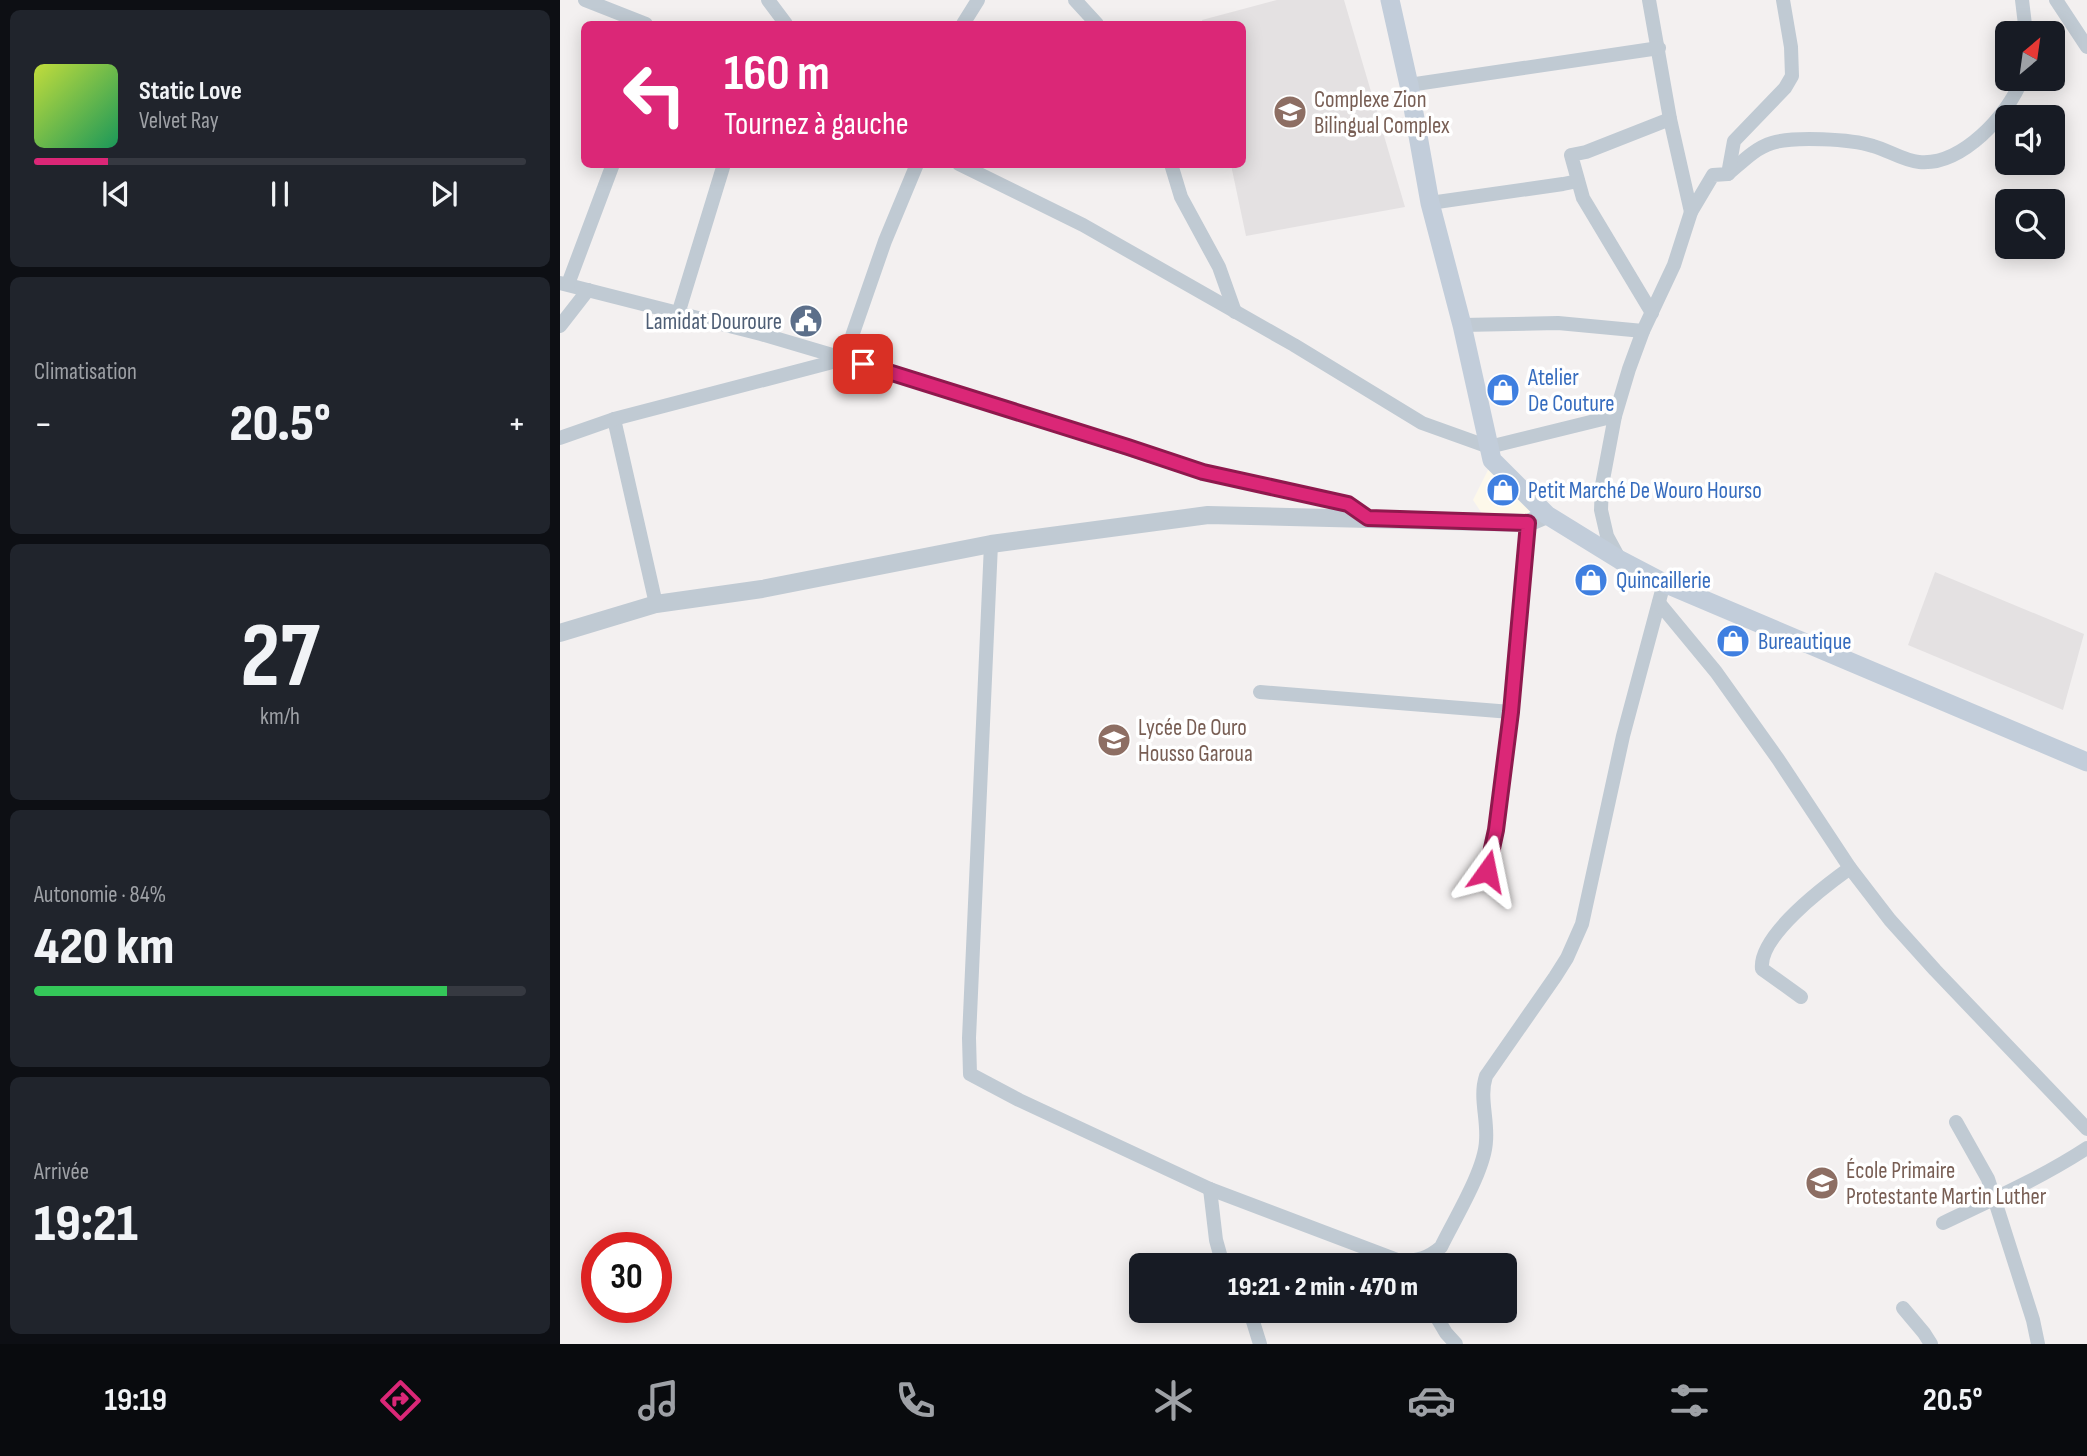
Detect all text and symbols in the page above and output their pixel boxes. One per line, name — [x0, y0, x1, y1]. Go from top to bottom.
north arrow — [1995, 21, 2065, 91]
map controls — [1995, 21, 2065, 259]
text: 160 m — [724, 45, 830, 104]
icon: left — [609, 49, 700, 140]
text: Static Love — [139, 76, 242, 107]
place label: Complexe Zion Bilingual Complex — [1314, 86, 1450, 140]
school or university icon: Complexe Zion Bilingual Complex — [1271, 93, 1309, 131]
text: Tournez à gauche — [724, 105, 909, 144]
button: sound — [1995, 105, 2065, 175]
text: Velvet Ray — [139, 107, 219, 135]
icon: previous — [97, 175, 135, 213]
icon: pause — [261, 175, 299, 213]
icon: next — [425, 175, 463, 213]
button: search — [1995, 189, 2065, 259]
public building icon: Lamidat Douroure — [787, 302, 825, 340]
place label: Lamidat Douroure — [645, 308, 782, 336]
pin — [833, 334, 893, 394]
icon: arrive — [844, 345, 882, 383]
text: Climatisation — [34, 358, 137, 386]
place label: Atelier De Couture — [1527, 364, 1614, 418]
shop icon: Atelier De Couture — [1484, 371, 1522, 409]
text: 20.5° — [229, 393, 331, 456]
text: − — [34, 402, 53, 447]
text: + — [507, 402, 526, 447]
shop icon: Petit Marché De Wouro Hourso — [1484, 471, 1522, 509]
place label: Petit Marché De Wouro Hourso — [1528, 477, 1762, 505]
shop icon: Quincaillerie — [1572, 561, 1610, 599]
place label: Quincaillerie — [1616, 567, 1711, 595]
text: 27 — [240, 603, 320, 712]
shop icon: Bureautique — [1714, 622, 1752, 660]
place label: Bureautique — [1758, 628, 1852, 656]
text: km/h — [260, 703, 300, 731]
place label: Lycée De Ouro Housso Garoua — [1138, 714, 1253, 768]
school or university icon: Lycée De Ouro Housso Garoua — [1095, 721, 1133, 759]
position arrow — [1450, 834, 1524, 908]
text: Autonomie · 84% — [34, 881, 166, 909]
text: 420 km — [34, 916, 174, 979]
place label: École Primaire Protestante Martin Luther — [1846, 1157, 2047, 1211]
text: Arrivée — [34, 1158, 89, 1186]
school or university icon: École Primaire Protestante Martin Luther — [1803, 1164, 1841, 1202]
text: 19:21 — [34, 1193, 138, 1256]
speed limit sign: 30 — [581, 1232, 672, 1323]
text: 19:21 · 2 min · 470 m — [1228, 1272, 1418, 1303]
icon: directions — [376, 1376, 425, 1425]
icon: music — [634, 1376, 683, 1425]
icon: phone — [891, 1376, 940, 1425]
icon: climate — [1149, 1376, 1198, 1425]
icon: car — [1407, 1376, 1456, 1425]
icon: filters — [1665, 1376, 1714, 1425]
text: 19:19 — [104, 1381, 167, 1420]
text: 20.5° — [1923, 1381, 1983, 1420]

